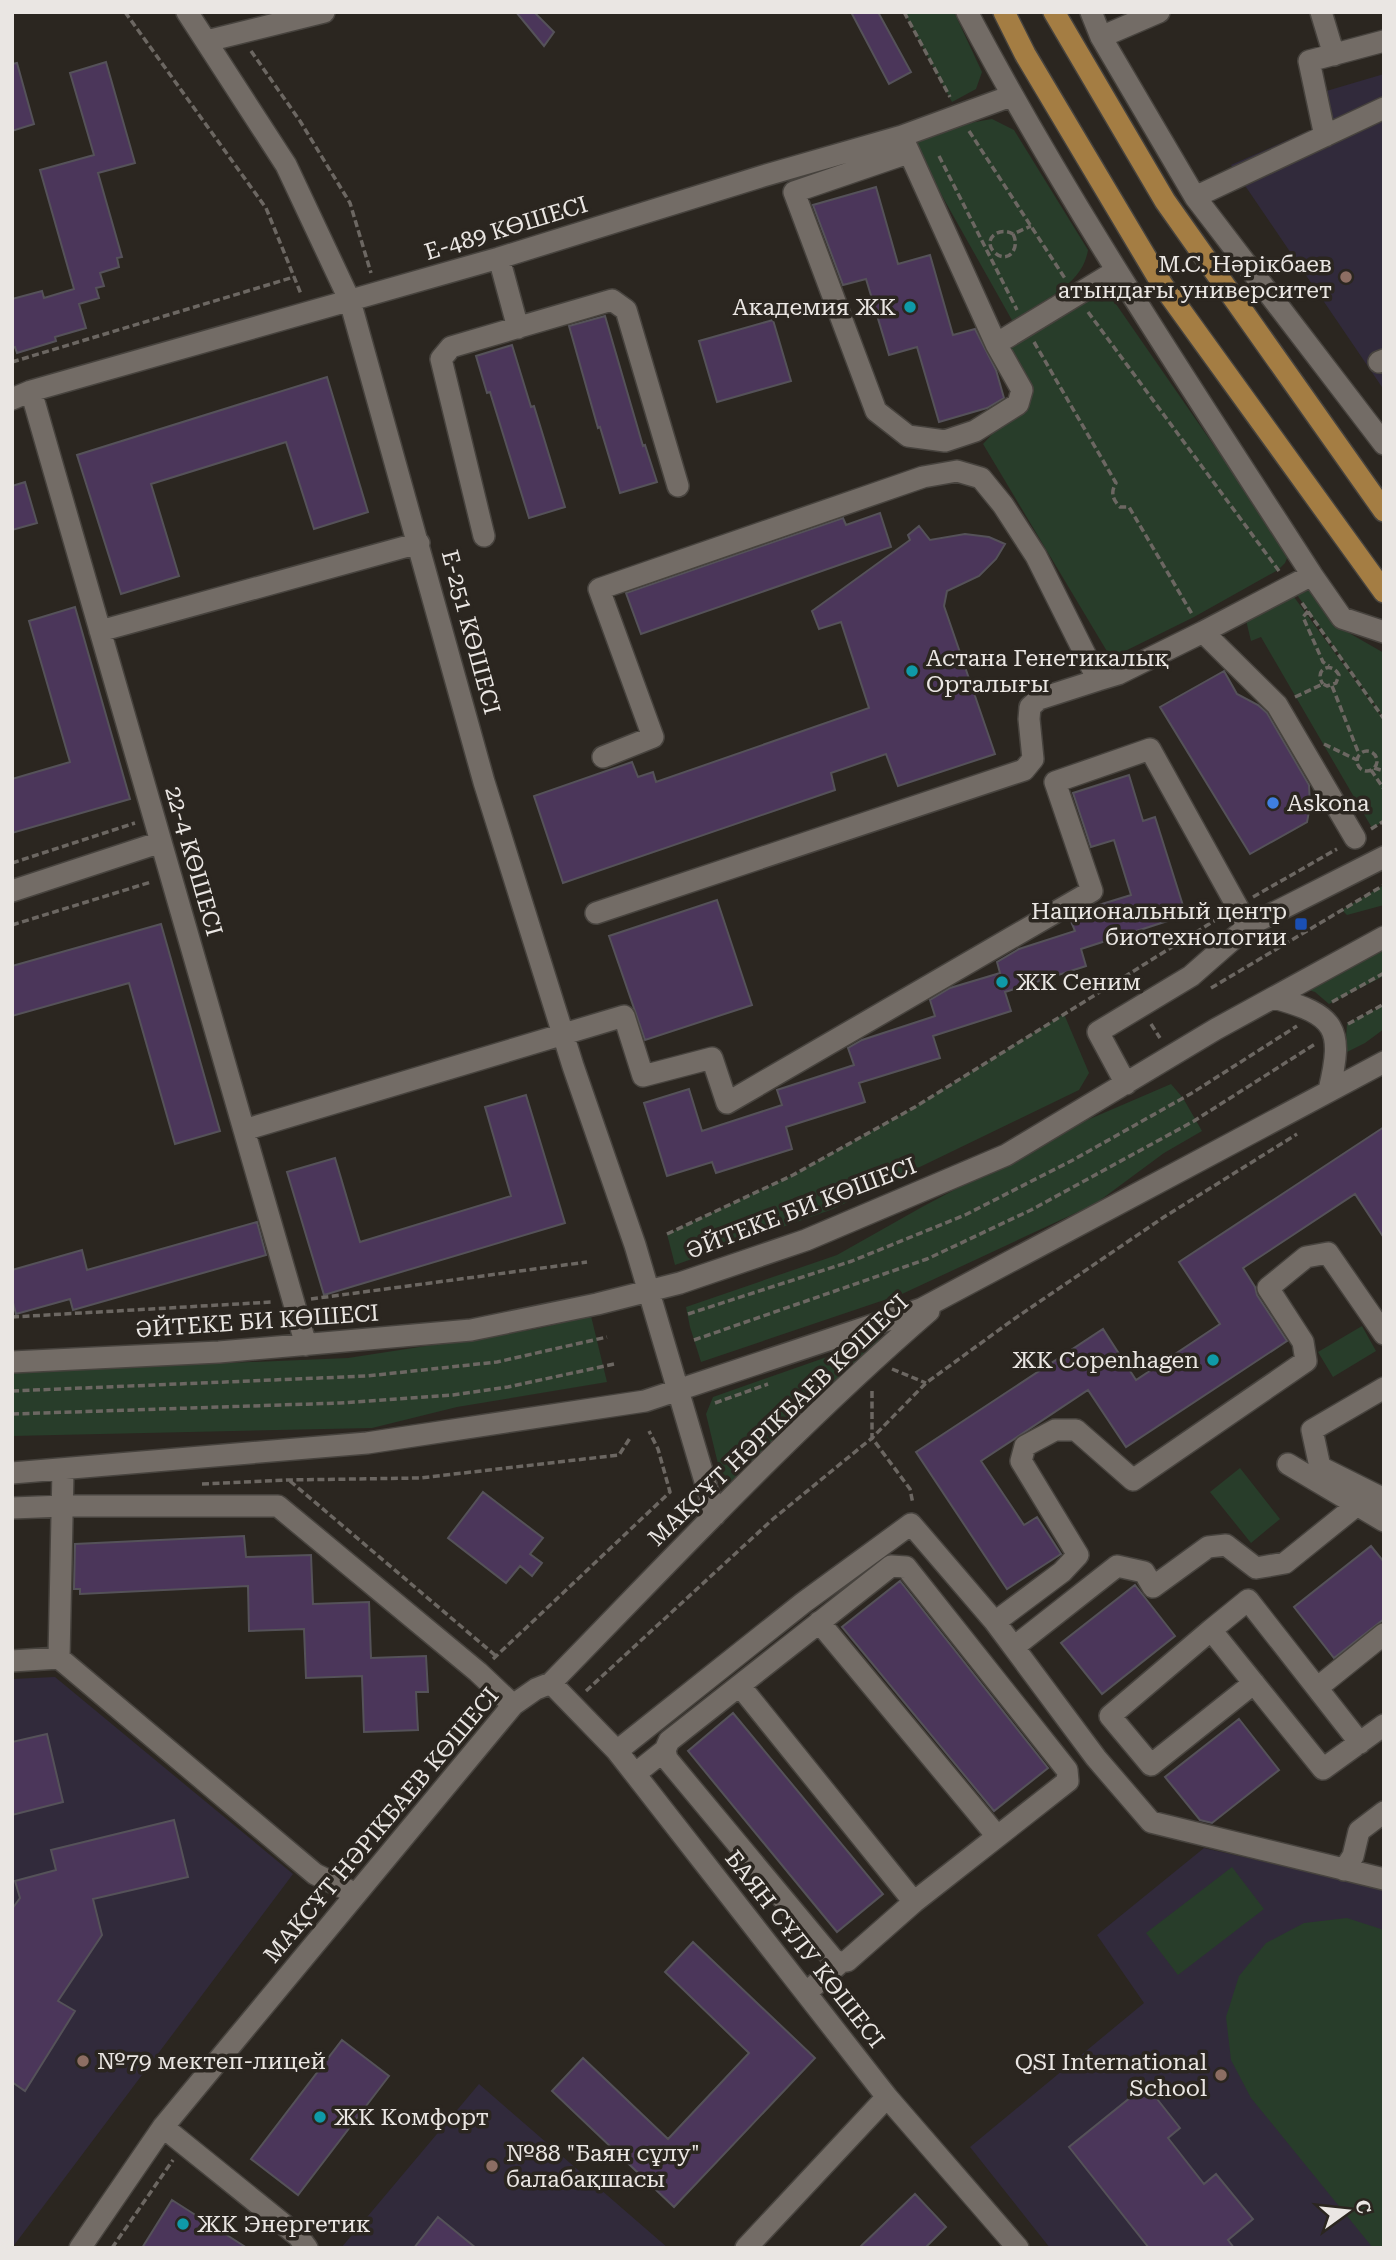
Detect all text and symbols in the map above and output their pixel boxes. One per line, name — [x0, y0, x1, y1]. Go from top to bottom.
street label: Е-489 КӨШЕСІ — [421, 191, 591, 266]
place label: М.С. Нәрікбаев атындағы университет — [1058, 251, 1332, 304]
marker: М.С. Нәрікбаев атындағы университет — [1338, 269, 1354, 285]
place label: Академия ЖК — [733, 294, 896, 321]
marker: Академия ЖК — [902, 299, 918, 315]
street label: Е-251 КӨШЕСІ — [436, 547, 505, 717]
place label: Астана Генетикалық Орталығы — [926, 645, 1169, 698]
marker: Астана Генетикалық Орталығы — [904, 663, 920, 679]
street label: 22-4 КӨШЕСІ — [159, 783, 228, 939]
place label: Askona — [1287, 790, 1370, 817]
marker: Askona — [1265, 795, 1281, 811]
place label: Национальный центр биотехнологии — [1031, 898, 1287, 951]
marker: Национальный центр биотехнологии — [1293, 916, 1309, 932]
place label: ЖК Сеним — [1016, 969, 1141, 996]
marker: ЖК Сеним — [994, 974, 1010, 990]
street label: ӘЙТЕКЕ БИ КӨШЕСІ — [682, 1152, 920, 1265]
street label: МАҚСҰТ НӘРІКБАЕВ КӨШЕСІ — [643, 1289, 914, 1552]
street label: ӘЙТЕКЕ БИ КӨШЕСІ — [134, 1300, 380, 1343]
place label: ЖК Copenhagen — [1012, 1347, 1199, 1374]
marker: ЖК Copenhagen — [1205, 1352, 1221, 1368]
street label: МАҚСҰТ НӘРІКБАЕВ КӨШЕСІ — [258, 1682, 504, 1968]
street label: БАЯН СҰЛУ КӨШЕСІ — [719, 1845, 890, 2053]
place label: №79 мектеп-лицей — [97, 2048, 326, 2075]
place label: QSI International School — [1015, 2049, 1207, 2102]
marker: №79 мектеп-лицей — [75, 2053, 91, 2069]
marker: QSI International School — [1213, 2067, 1229, 2083]
place label: ЖК Комфорт — [334, 2104, 489, 2131]
marker: ЖК Комфорт — [312, 2109, 328, 2125]
place label: №88 "Баян сұлу" балабақшасы — [506, 2140, 700, 2193]
marker: №88 "Баян сұлу" балабақшасы — [484, 2158, 500, 2174]
north arrow — [1312, 2176, 1382, 2246]
text: С — [1350, 2197, 1376, 2216]
place label: ЖК Энергетик — [197, 2211, 371, 2238]
marker: ЖК Энергетик — [175, 2216, 191, 2232]

